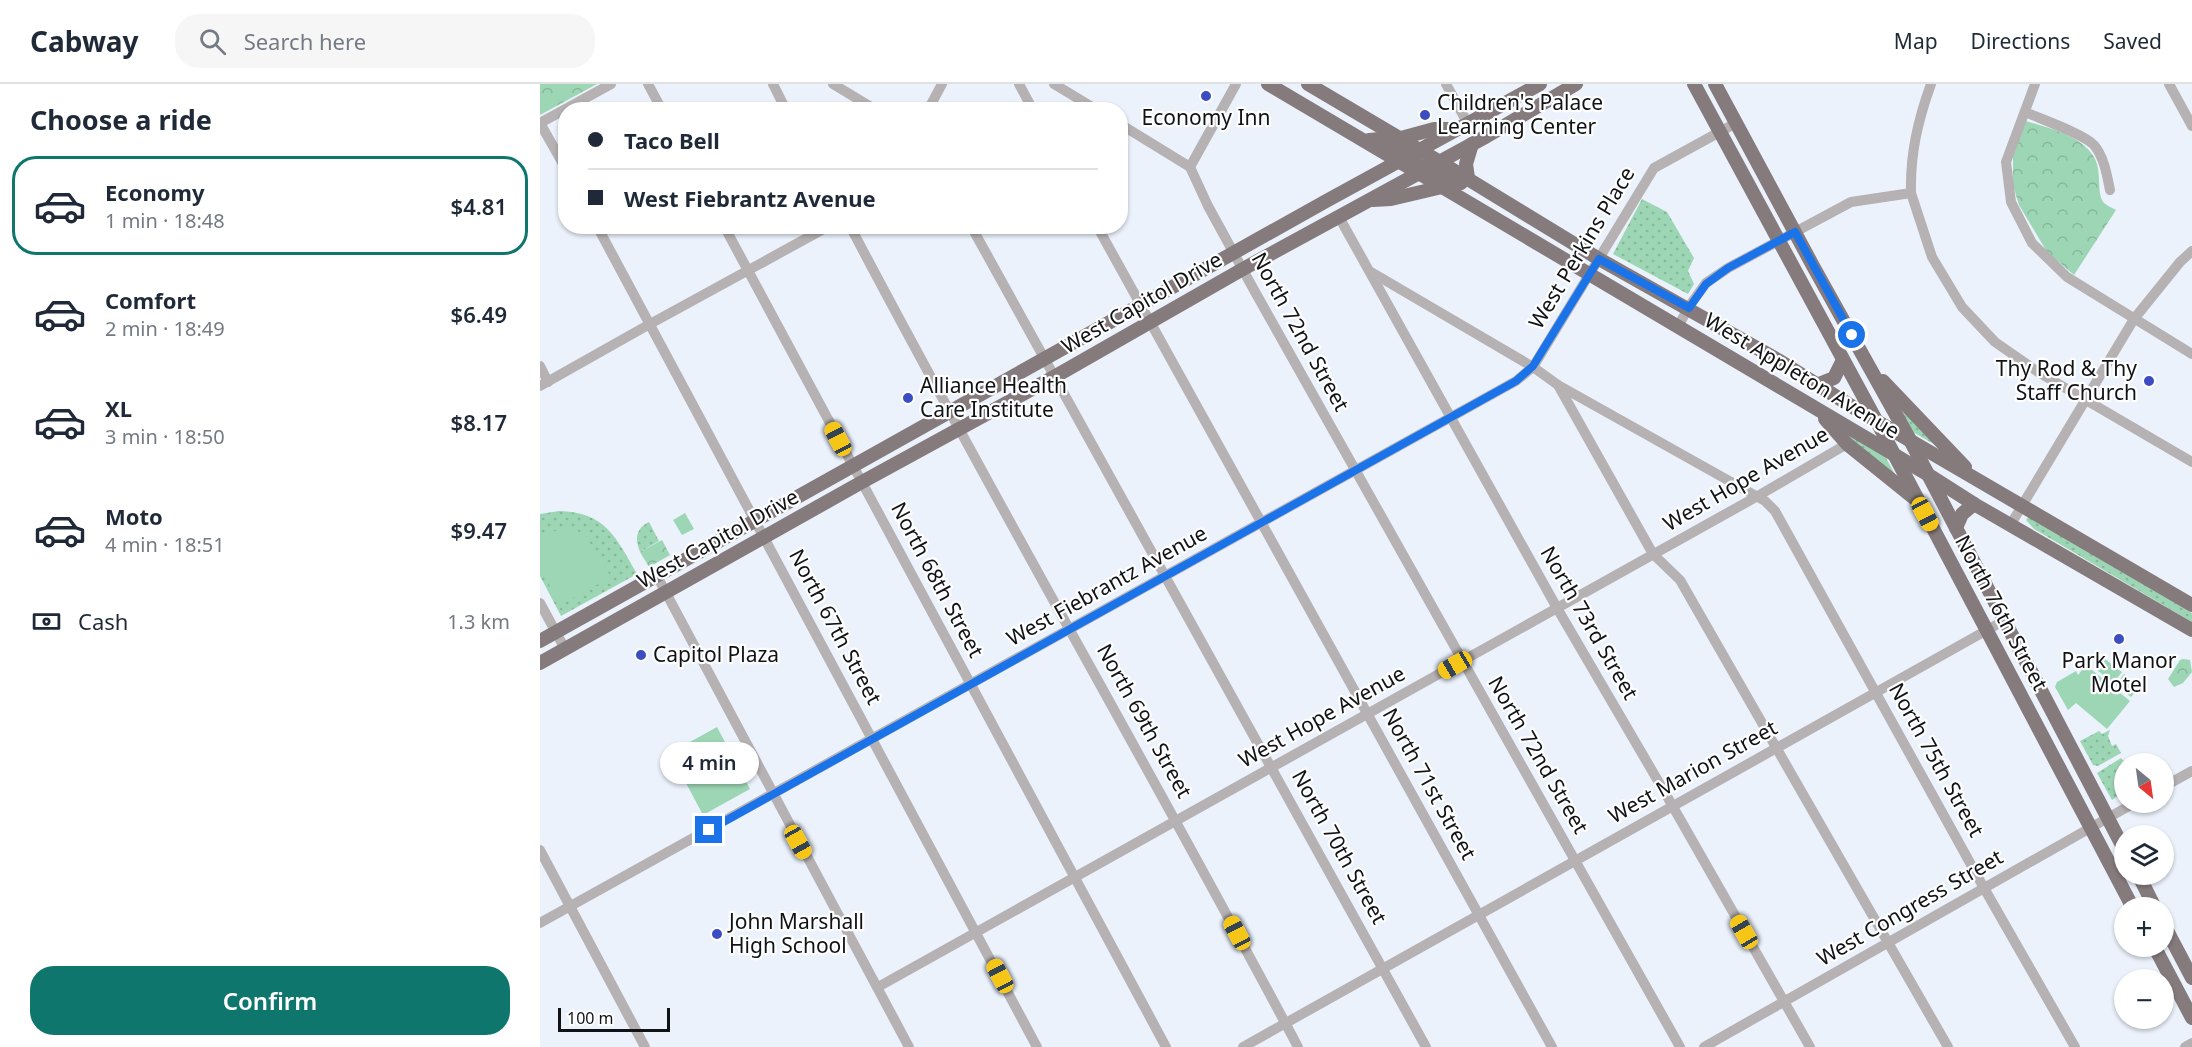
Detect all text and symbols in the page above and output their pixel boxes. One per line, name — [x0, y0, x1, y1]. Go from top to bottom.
search box — [175, 14, 595, 68]
text: Cabway — [30, 22, 139, 60]
icon: search — [196, 25, 229, 58]
text: Search here — [244, 26, 366, 56]
text: Map — [1894, 27, 1938, 55]
text: Directions — [1971, 27, 2070, 55]
text: Saved — [2103, 27, 2162, 55]
place label: Children's Palace Learning Center — [1437, 88, 1603, 140]
marker: Economy Inn — [1199, 89, 1213, 103]
text: Choose a ride — [30, 101, 212, 138]
place label: Economy Inn — [1141, 103, 1271, 131]
marker: Children's Palace Learning Center — [1418, 108, 1432, 122]
text: Taco Bell — [624, 125, 720, 155]
street label: West Perkins Place — [1522, 161, 1641, 334]
text: Economy — [105, 177, 204, 207]
icon: car — [33, 179, 87, 233]
text: West Fiebrantz Avenue — [624, 183, 876, 213]
text: $4.81 — [451, 191, 507, 221]
text: 1 min · 18:48 — [105, 207, 225, 234]
street label: West Capitol Drive — [1056, 245, 1227, 359]
street label: North 72nd Street — [1246, 247, 1356, 416]
text: Comfort — [105, 285, 196, 315]
icon: car — [33, 287, 87, 341]
text: $6.49 — [451, 299, 507, 329]
street label: West Appleton Avenue — [1700, 306, 1905, 445]
text: 2 min · 18:49 — [105, 315, 225, 342]
route start — [1838, 321, 1865, 348]
place label: Thy Rod & Thy Staff Church — [1996, 354, 2137, 406]
place label: Alliance Health Care Institute — [920, 371, 1067, 423]
marker: Thy Rod & Thy Staff Church — [2142, 374, 2156, 388]
marker: Alliance Health Care Institute — [901, 391, 915, 405]
text: XL — [105, 393, 132, 423]
icon: car — [33, 395, 87, 449]
text: $8.17 — [451, 407, 507, 437]
car — [822, 419, 854, 459]
street label: West Hope Avenue — [1658, 419, 1833, 537]
text: 3 min · 18:50 — [105, 423, 225, 450]
street label: West Capitol Drive — [632, 482, 803, 594]
car — [1909, 494, 1941, 534]
street label: North 68th Street — [885, 497, 991, 662]
text: Moto — [105, 501, 163, 531]
icon: car — [33, 503, 87, 557]
text: $9.47 — [451, 515, 507, 545]
street label: West Fiebrantz Avenue — [1001, 518, 1212, 652]
street label: North 76th Street — [1949, 530, 2055, 695]
text: 4 min · 18:51 — [105, 531, 225, 558]
street label: North 73rd Street — [1535, 541, 1645, 705]
street label: North 67th Street — [783, 544, 889, 709]
icon: cash — [30, 605, 63, 638]
text: Cash — [78, 606, 128, 636]
text: 1.3 km — [447, 608, 510, 635]
marker: Park Manor Motel — [2112, 632, 2126, 646]
street label: North 69th Street — [1091, 638, 1199, 803]
place label: Capitol Plaza — [653, 640, 779, 668]
place label: Park Manor Motel — [2061, 646, 2177, 698]
marker: Capitol Plaza — [634, 648, 648, 662]
car — [1435, 648, 1475, 682]
street label: West Hope Avenue — [1233, 659, 1410, 774]
street label: North 72nd Street — [1482, 671, 1596, 839]
street label: North 75th Street — [1883, 677, 1991, 842]
street label: North 71st Street — [1377, 703, 1483, 865]
street label: West Marion Street — [1603, 713, 1782, 829]
callout: 4 min — [660, 743, 759, 785]
text: 4 min — [682, 749, 737, 776]
north arrow — [2114, 753, 2174, 813]
map controls — [2114, 753, 2174, 1029]
street label: North 70th Street — [1286, 764, 1394, 929]
route end — [695, 816, 722, 843]
car — [781, 822, 815, 862]
button: layers — [2114, 825, 2174, 885]
street label: West Congress Street — [1811, 842, 2008, 972]
button: + — [2114, 897, 2174, 957]
place label: John Marshall High School — [727, 907, 864, 959]
car — [1727, 912, 1761, 952]
car — [1221, 913, 1253, 953]
marker: John Marshall High School — [710, 927, 724, 941]
car — [984, 956, 1016, 996]
button: Confirm — [30, 966, 510, 1035]
button: − — [2114, 969, 2174, 1029]
scale bar — [558, 1005, 670, 1032]
text: 100 m — [567, 1007, 614, 1029]

